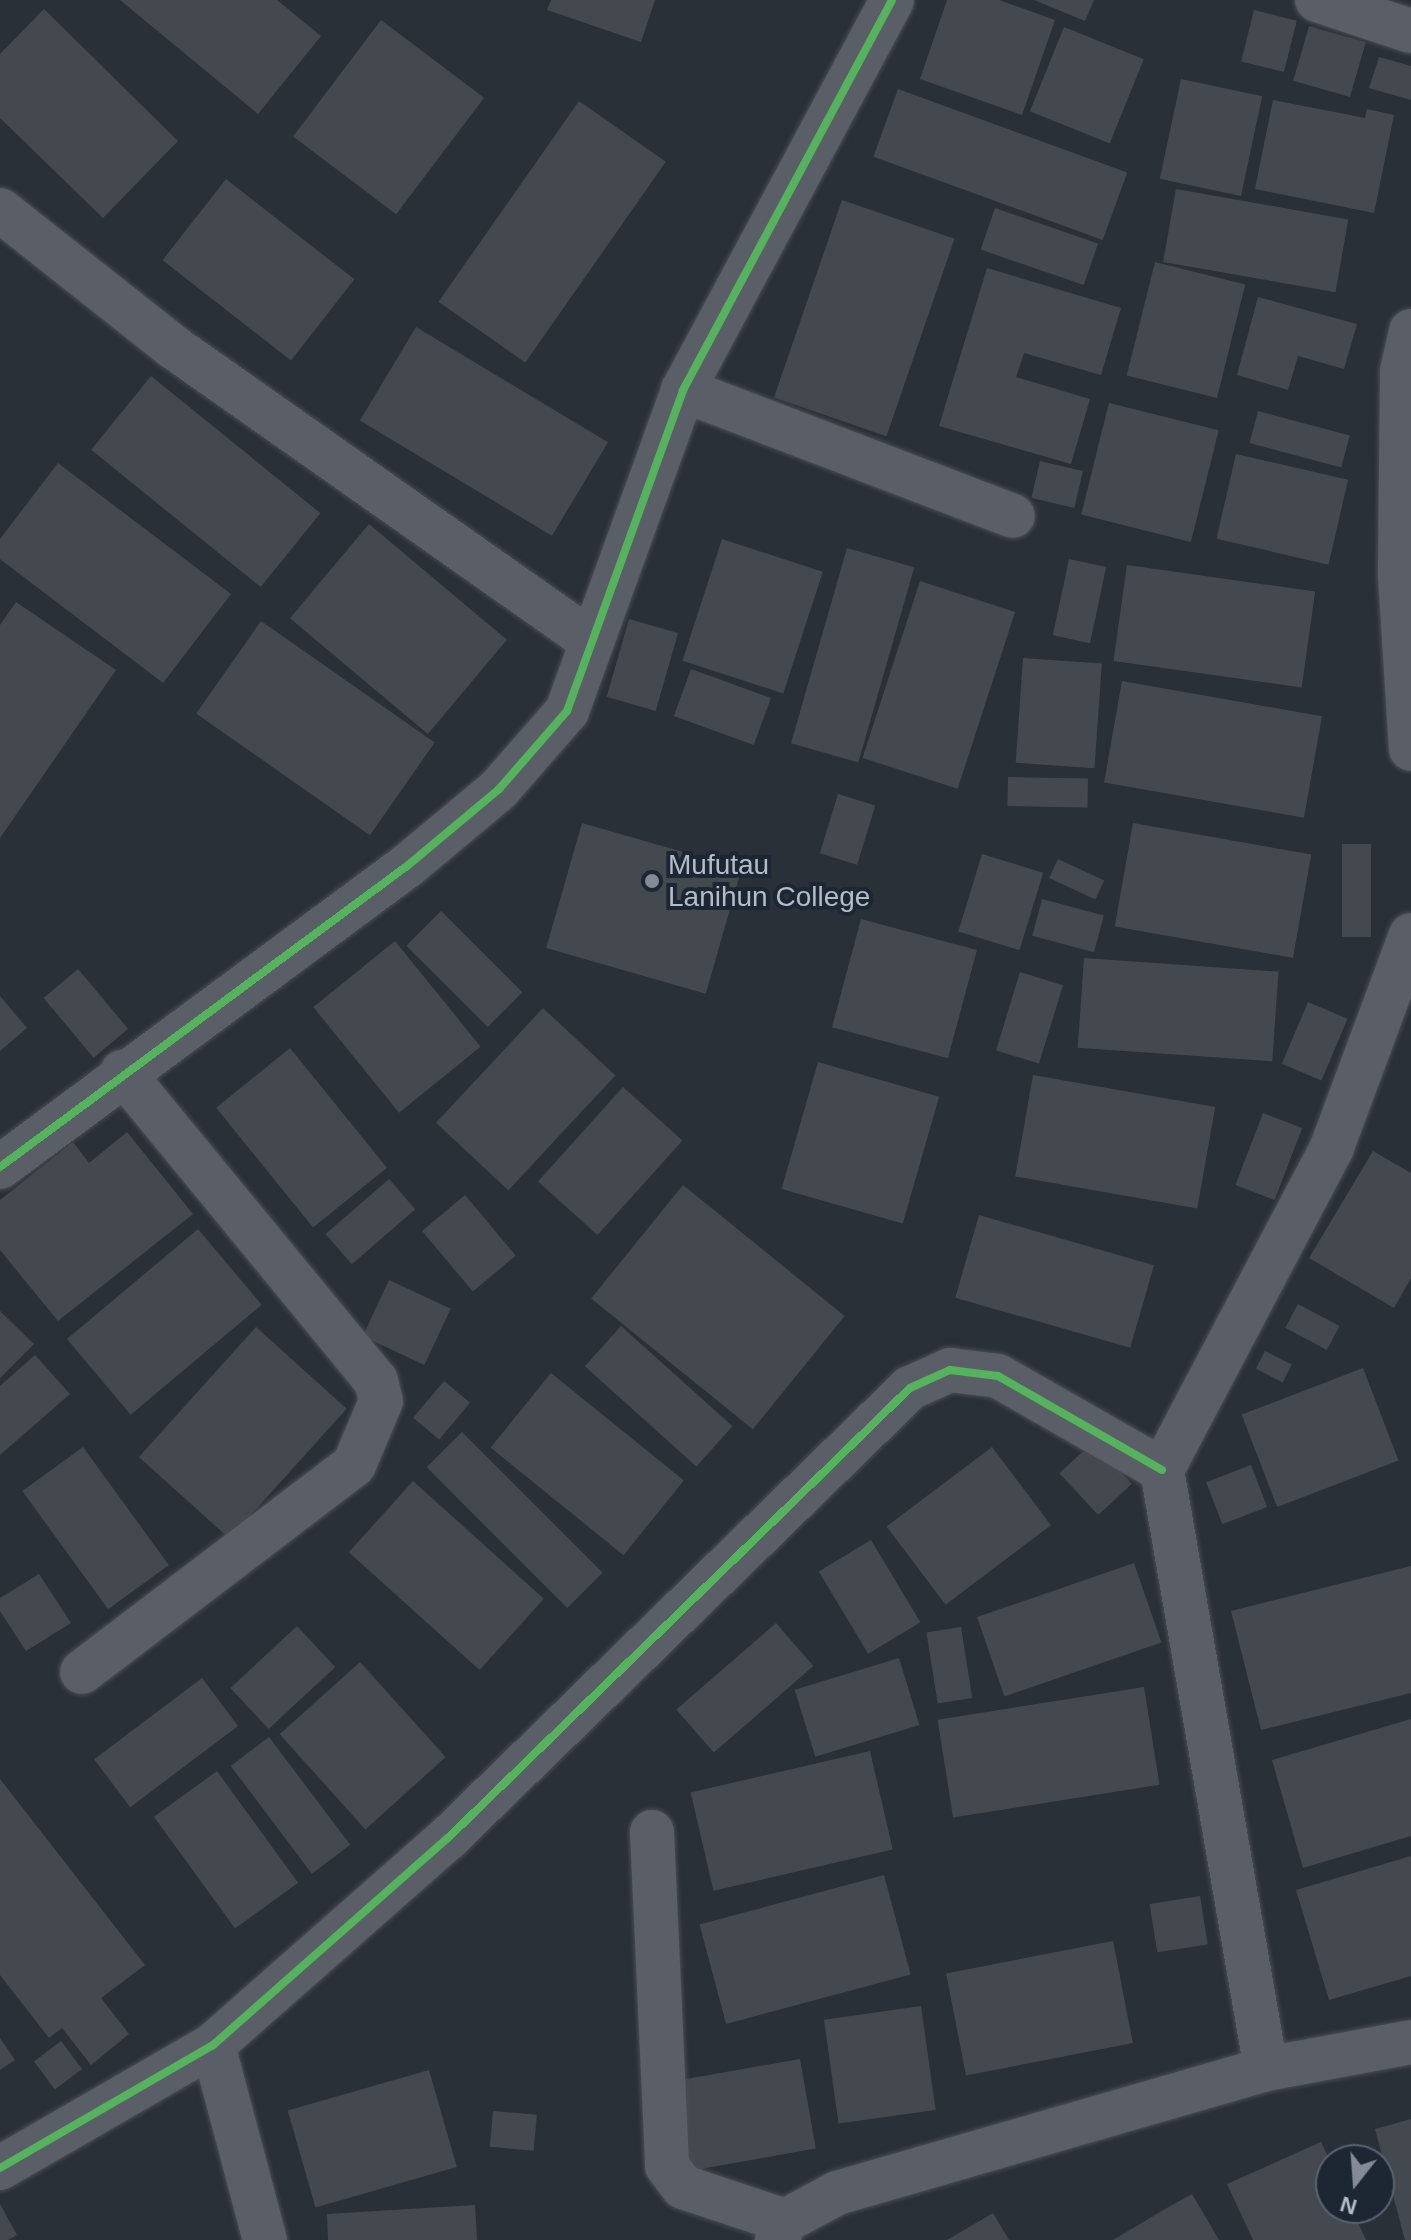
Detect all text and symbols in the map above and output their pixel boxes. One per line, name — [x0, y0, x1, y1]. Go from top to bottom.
place label: Mufutau Lanihun College — [668, 848, 870, 914]
marker: Mufutau Lanihun College — [643, 872, 661, 890]
north arrow — [1315, 2144, 1395, 2224]
text: N — [1337, 2191, 1360, 2220]

